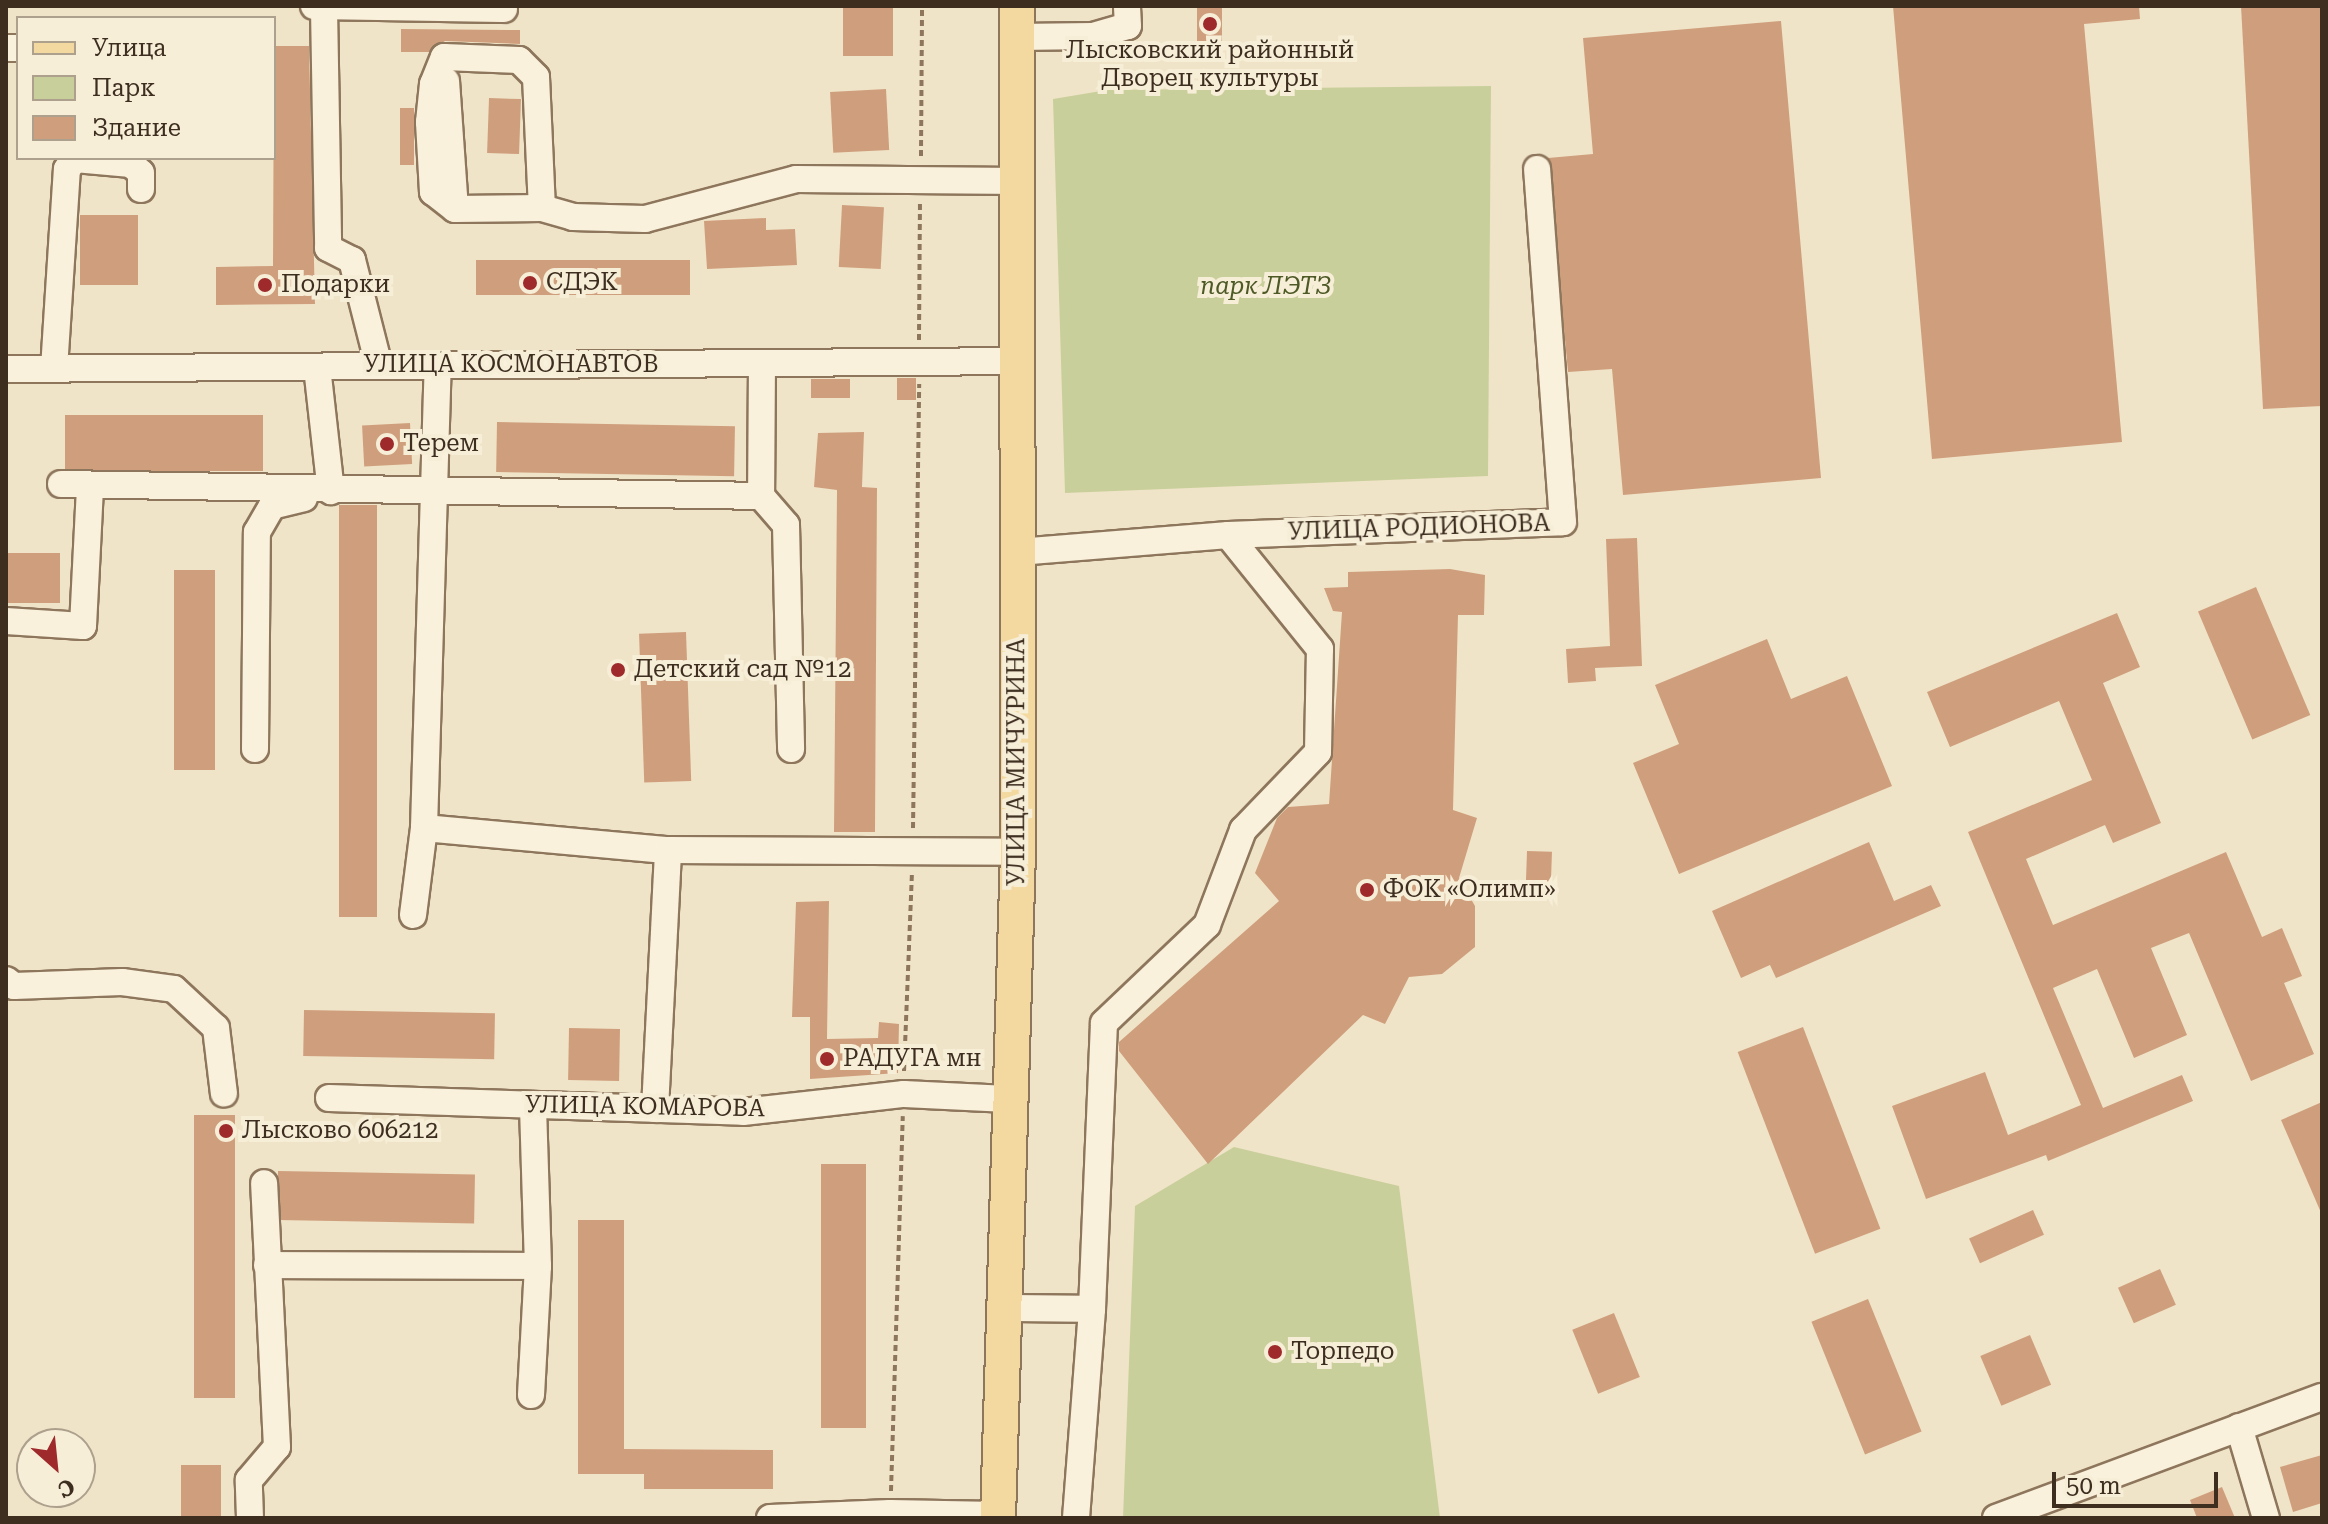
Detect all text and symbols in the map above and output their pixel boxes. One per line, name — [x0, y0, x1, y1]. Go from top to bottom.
marker: Лысковский районный Дворец культуры — [1201, 15, 1219, 33]
legend — [16, 16, 276, 160]
text: Улица — [92, 34, 166, 62]
place label: Лысковский районный Дворец культуры — [1066, 37, 1354, 93]
text: Парк — [92, 74, 155, 102]
text: Здание — [92, 114, 181, 142]
place label: СДЭК — [546, 269, 618, 297]
place label: Подарки — [281, 271, 390, 299]
park label: парк ЛЭТЗ — [1200, 273, 1332, 301]
marker: СДЭК — [521, 274, 539, 292]
marker: Подарки — [256, 276, 274, 294]
street label: УЛИЦА КОСМОНАВТОВ — [364, 351, 658, 379]
place label: Терем — [403, 430, 479, 458]
marker: Терем — [378, 435, 396, 453]
street label: УЛИЦА РОДИОНОВА — [1287, 509, 1551, 547]
street label: УЛИЦА МИЧУРИНА — [1003, 638, 1031, 886]
place label: Детский сад №12 — [634, 656, 851, 684]
marker: Детский сад №12 — [609, 661, 627, 679]
place label: ФОК «Олимп» — [1383, 876, 1556, 904]
marker: ФОК «Олимп» — [1358, 881, 1376, 899]
place label: РАДУГА мн — [843, 1045, 981, 1073]
marker: РАДУГА мн — [818, 1050, 836, 1068]
street label: УЛИЦА КОМАРОВА — [525, 1091, 765, 1123]
place label: Лысково 606212 — [242, 1117, 438, 1145]
marker: Лысково 606212 — [217, 1122, 235, 1140]
place label: Торпедо — [1291, 1338, 1394, 1366]
marker: Торпедо — [1266, 1343, 1284, 1361]
north arrow — [16, 1428, 96, 1508]
scale bar — [2056, 1456, 2222, 1506]
text: 50 m — [2066, 1472, 2121, 1500]
text: С — [54, 1473, 79, 1503]

